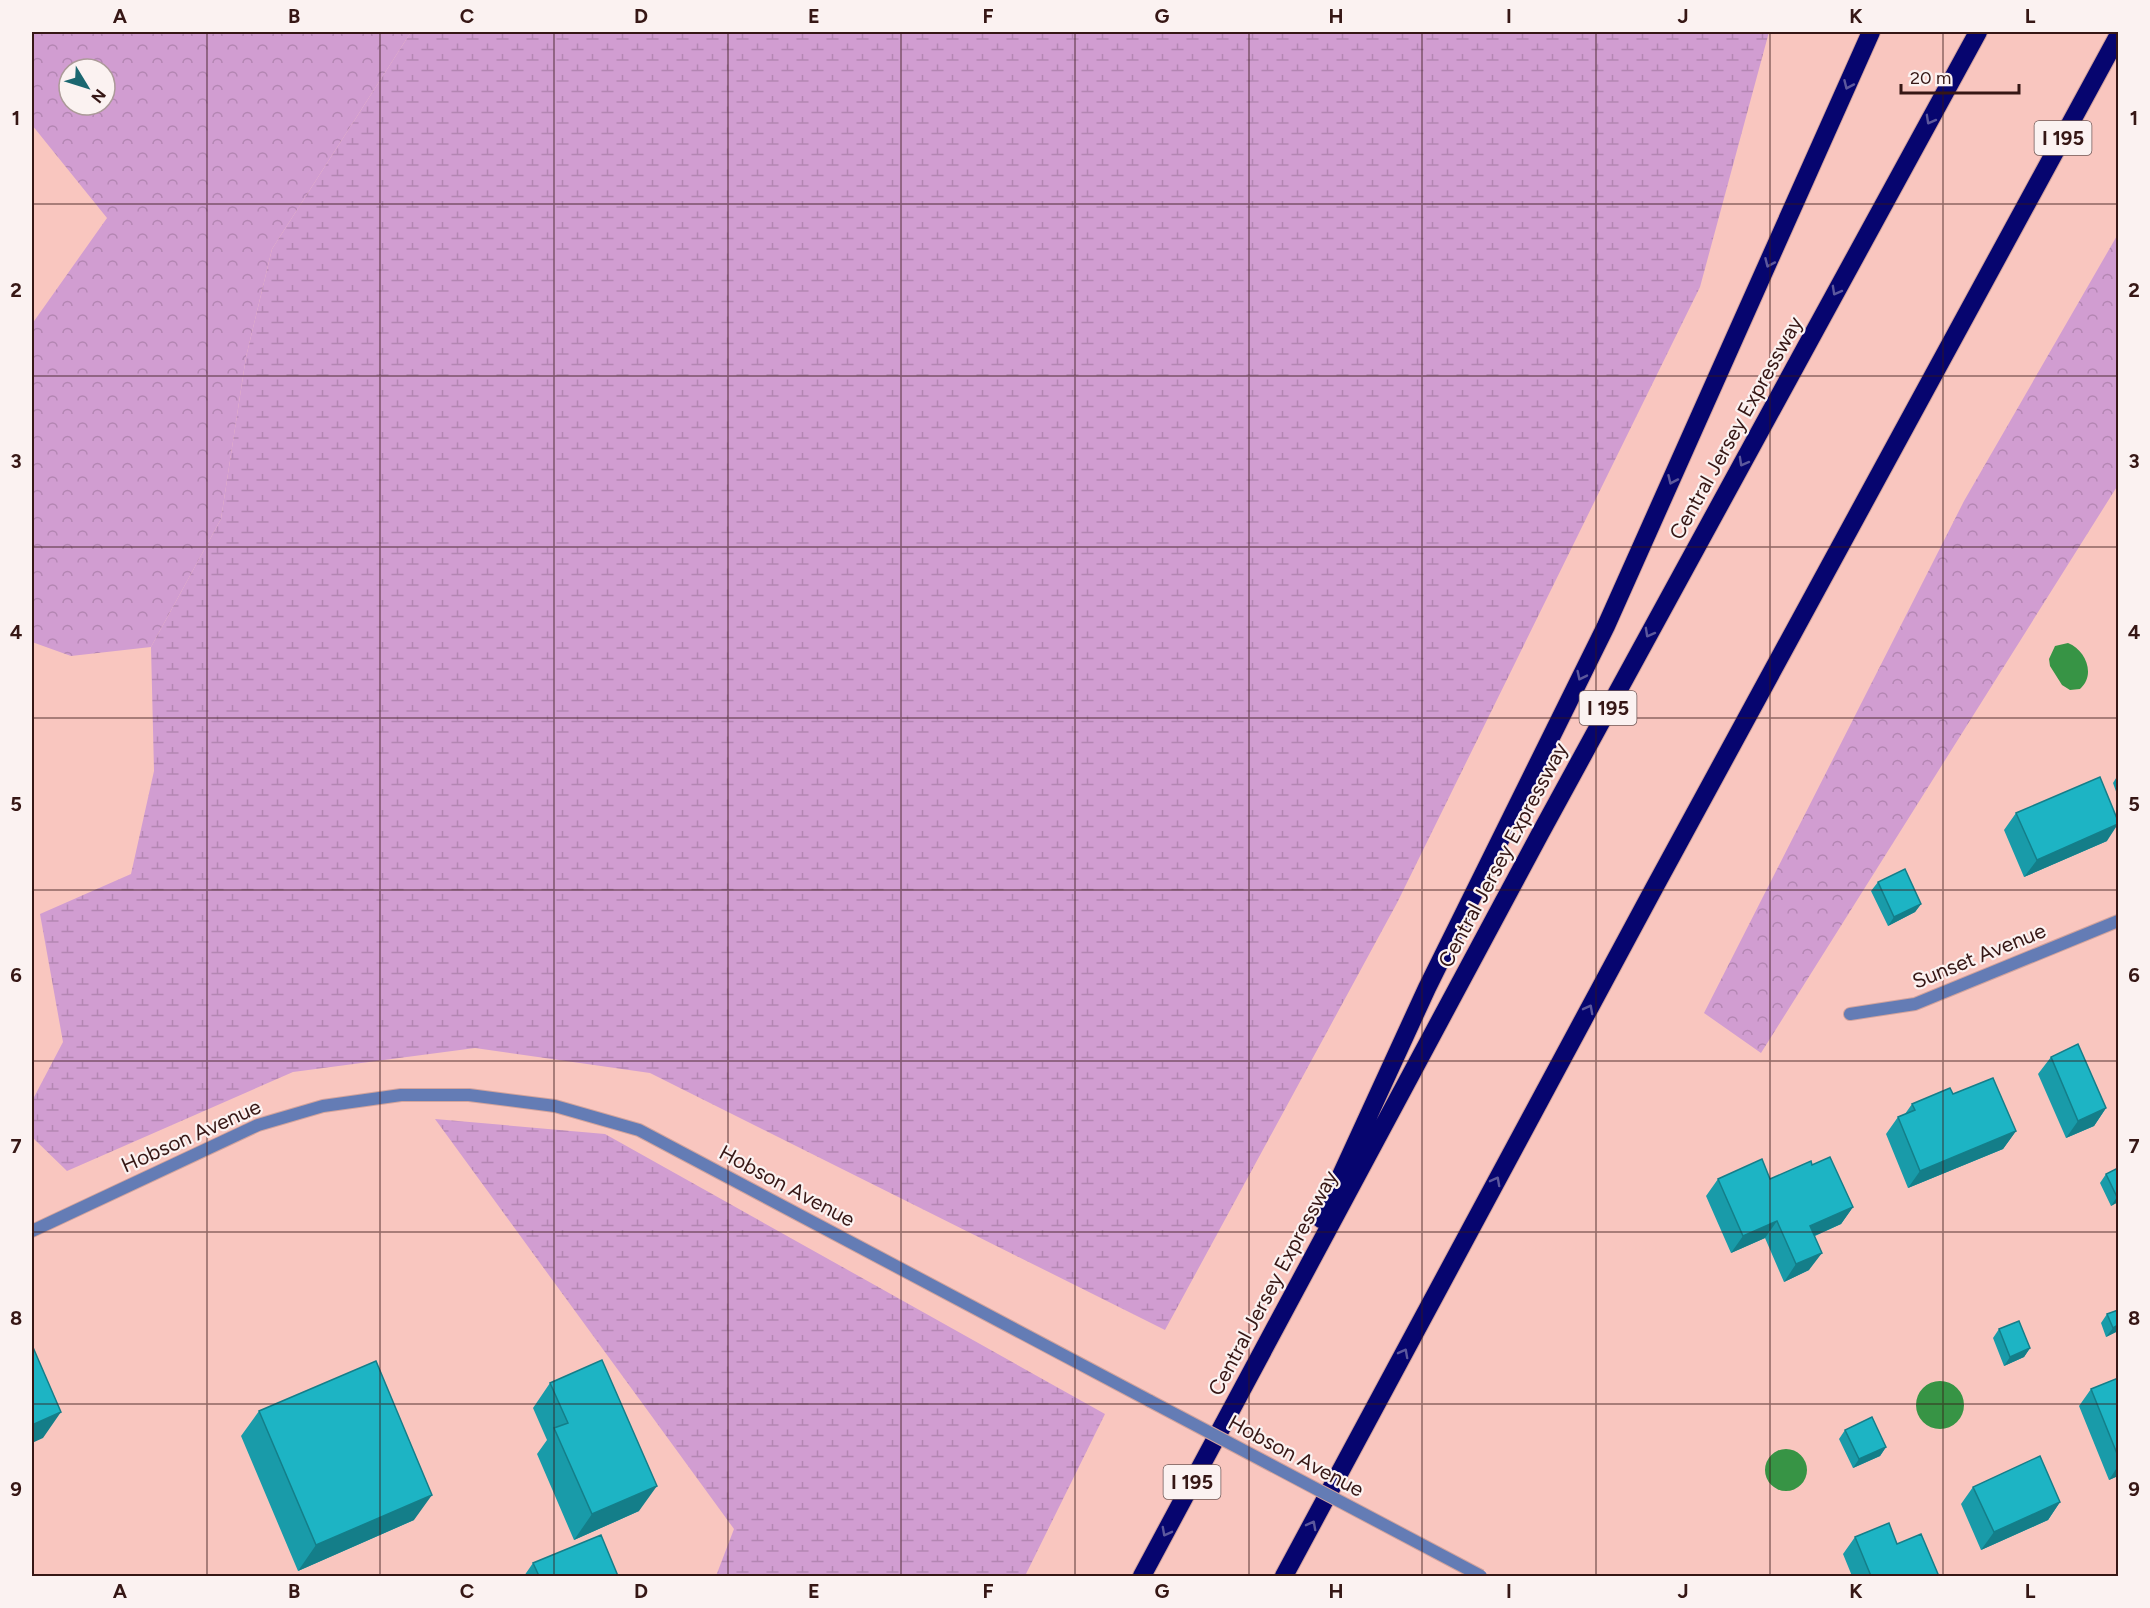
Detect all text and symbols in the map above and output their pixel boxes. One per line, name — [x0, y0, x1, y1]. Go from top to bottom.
text: A — [113, 4, 128, 28]
text: B — [288, 4, 300, 28]
text: C — [460, 4, 474, 28]
text: D — [634, 4, 648, 28]
text: E — [808, 4, 820, 28]
text: F — [982, 4, 994, 28]
text: G — [1155, 4, 1170, 28]
text: H — [1329, 4, 1344, 28]
text: I — [1506, 4, 1512, 28]
text: J — [1677, 4, 1689, 28]
text: K — [1849, 4, 1863, 28]
text: L — [2025, 4, 2036, 28]
north arrow — [57, 57, 117, 117]
scale bar — [1901, 57, 2020, 95]
text: 20 m — [1910, 67, 1951, 89]
one-way arrow — [1843, 79, 1855, 90]
text: N — [87, 85, 110, 107]
text: 1 — [12, 106, 20, 130]
text: 1 — [2130, 106, 2138, 130]
one-way arrow — [1926, 113, 1937, 124]
road number: I 195 — [2034, 121, 2092, 155]
one-way arrow — [1764, 257, 1776, 268]
text: 2 — [10, 278, 22, 302]
text: 2 — [2128, 278, 2140, 302]
one-way arrow — [1832, 285, 1843, 295]
street label: Central Jersey Expressway — [1664, 312, 1807, 544]
text: 3 — [10, 449, 22, 473]
text: 3 — [2128, 449, 2140, 473]
one-way arrow — [1739, 456, 1750, 466]
one-way arrow — [1667, 473, 1679, 484]
text: 4 — [10, 620, 23, 644]
text: 4 — [2128, 620, 2141, 644]
one-way arrow — [1645, 627, 1656, 637]
one-way arrow — [1577, 669, 1589, 680]
road number: I 195 — [1580, 691, 1636, 725]
street label: Central Jersey Expressway — [1433, 738, 1573, 972]
text: 5 — [10, 792, 22, 816]
text: 5 — [2128, 792, 2140, 816]
street label: Sunset Avenue — [1908, 917, 2049, 994]
text: 6 — [10, 963, 22, 987]
text: 6 — [2128, 963, 2140, 987]
one-way arrow — [1582, 1005, 1593, 1016]
street label: Hobson Avenue — [117, 1094, 264, 1177]
text: 7 — [10, 1134, 22, 1158]
text: 7 — [2128, 1134, 2140, 1158]
street label: Hobson Avenue — [715, 1139, 859, 1232]
street label: Central Jersey Expressway — [1203, 1166, 1343, 1400]
one-way arrow — [1489, 1177, 1500, 1188]
text: 8 — [10, 1306, 22, 1330]
text: 8 — [2128, 1306, 2140, 1330]
one-way arrow — [1397, 1349, 1408, 1359]
street label: Hobson Avenue — [1224, 1409, 1368, 1502]
road number: I 195 — [1164, 1465, 1220, 1499]
text: 9 — [10, 1477, 22, 1501]
text: 9 — [2128, 1477, 2140, 1501]
one-way arrow — [1305, 1521, 1316, 1531]
one-way arrow — [1162, 1525, 1173, 1536]
text: A — [113, 1579, 128, 1603]
text: B — [288, 1579, 300, 1603]
text: C — [460, 1579, 474, 1603]
text: D — [634, 1579, 648, 1603]
text: E — [808, 1579, 820, 1603]
text: F — [982, 1579, 994, 1603]
text: G — [1155, 1579, 1170, 1603]
text: H — [1329, 1579, 1344, 1603]
text: I — [1506, 1579, 1512, 1603]
text: J — [1677, 1579, 1689, 1603]
text: K — [1849, 1579, 1863, 1603]
text: L — [2025, 1579, 2036, 1603]

